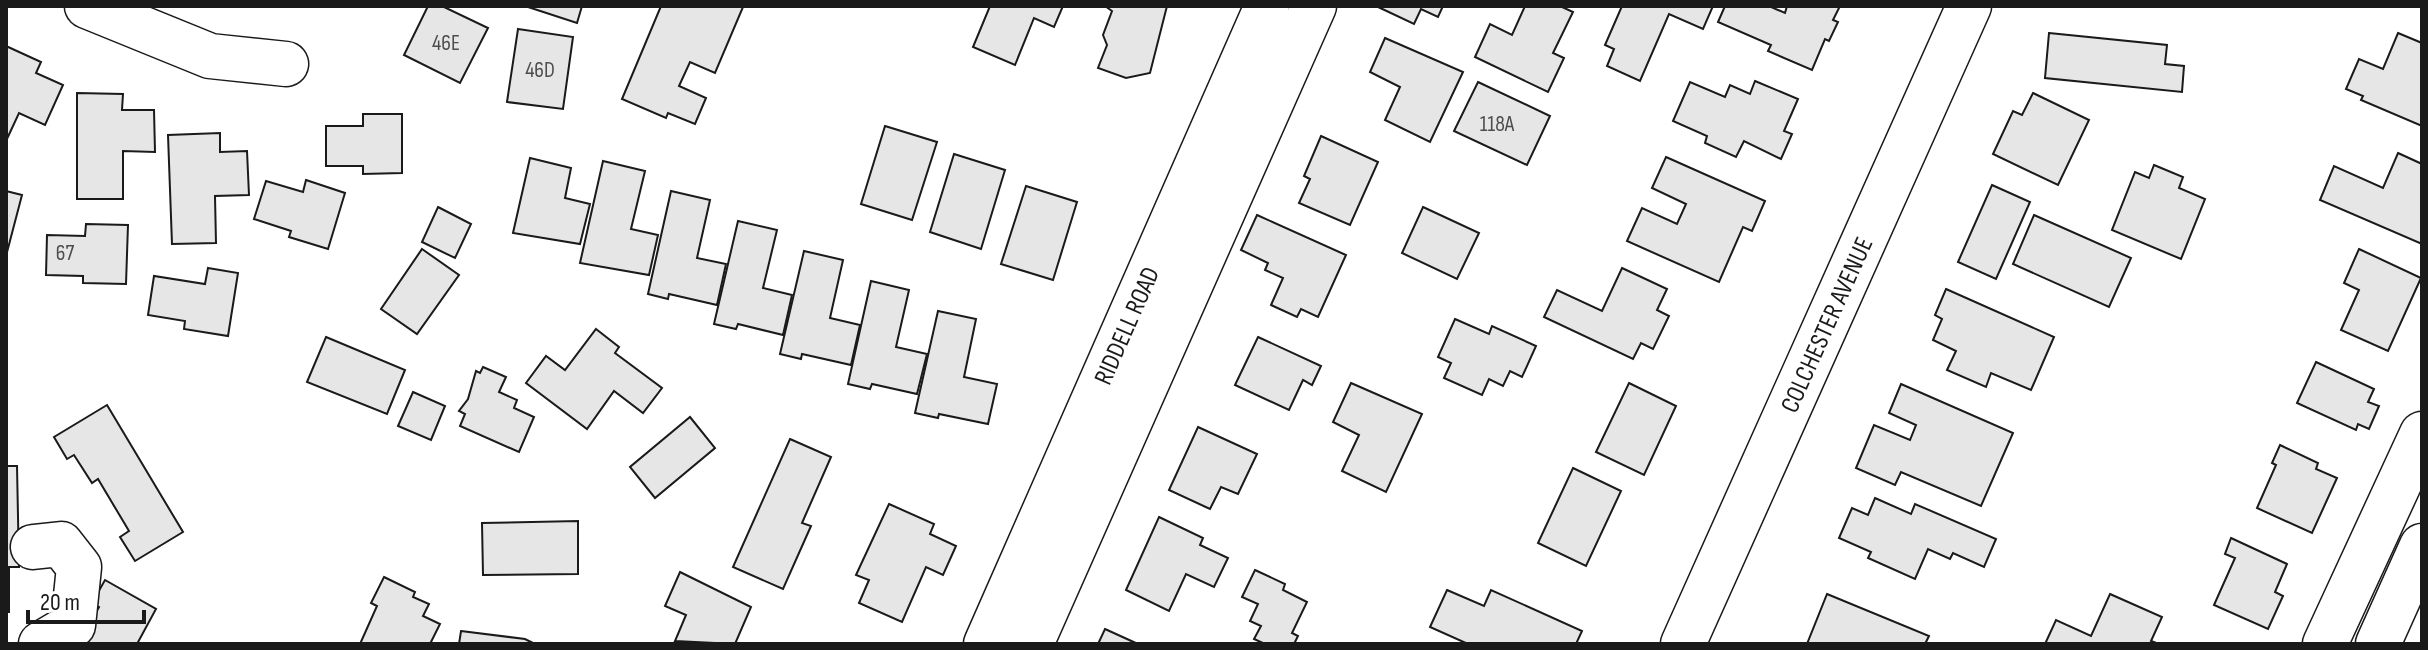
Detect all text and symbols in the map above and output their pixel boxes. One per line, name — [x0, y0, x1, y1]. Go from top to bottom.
house number: 46E — [432, 30, 460, 57]
house number: 46D — [525, 57, 555, 84]
house number: 118A — [1480, 111, 1515, 138]
street label: COLCHESTER AVENUE — [1775, 233, 1880, 418]
house number: 67 — [56, 240, 74, 267]
street label: RIDDELL ROAD — [1088, 262, 1167, 390]
scale bar — [28, 574, 144, 624]
text: 20 m — [40, 588, 80, 617]

